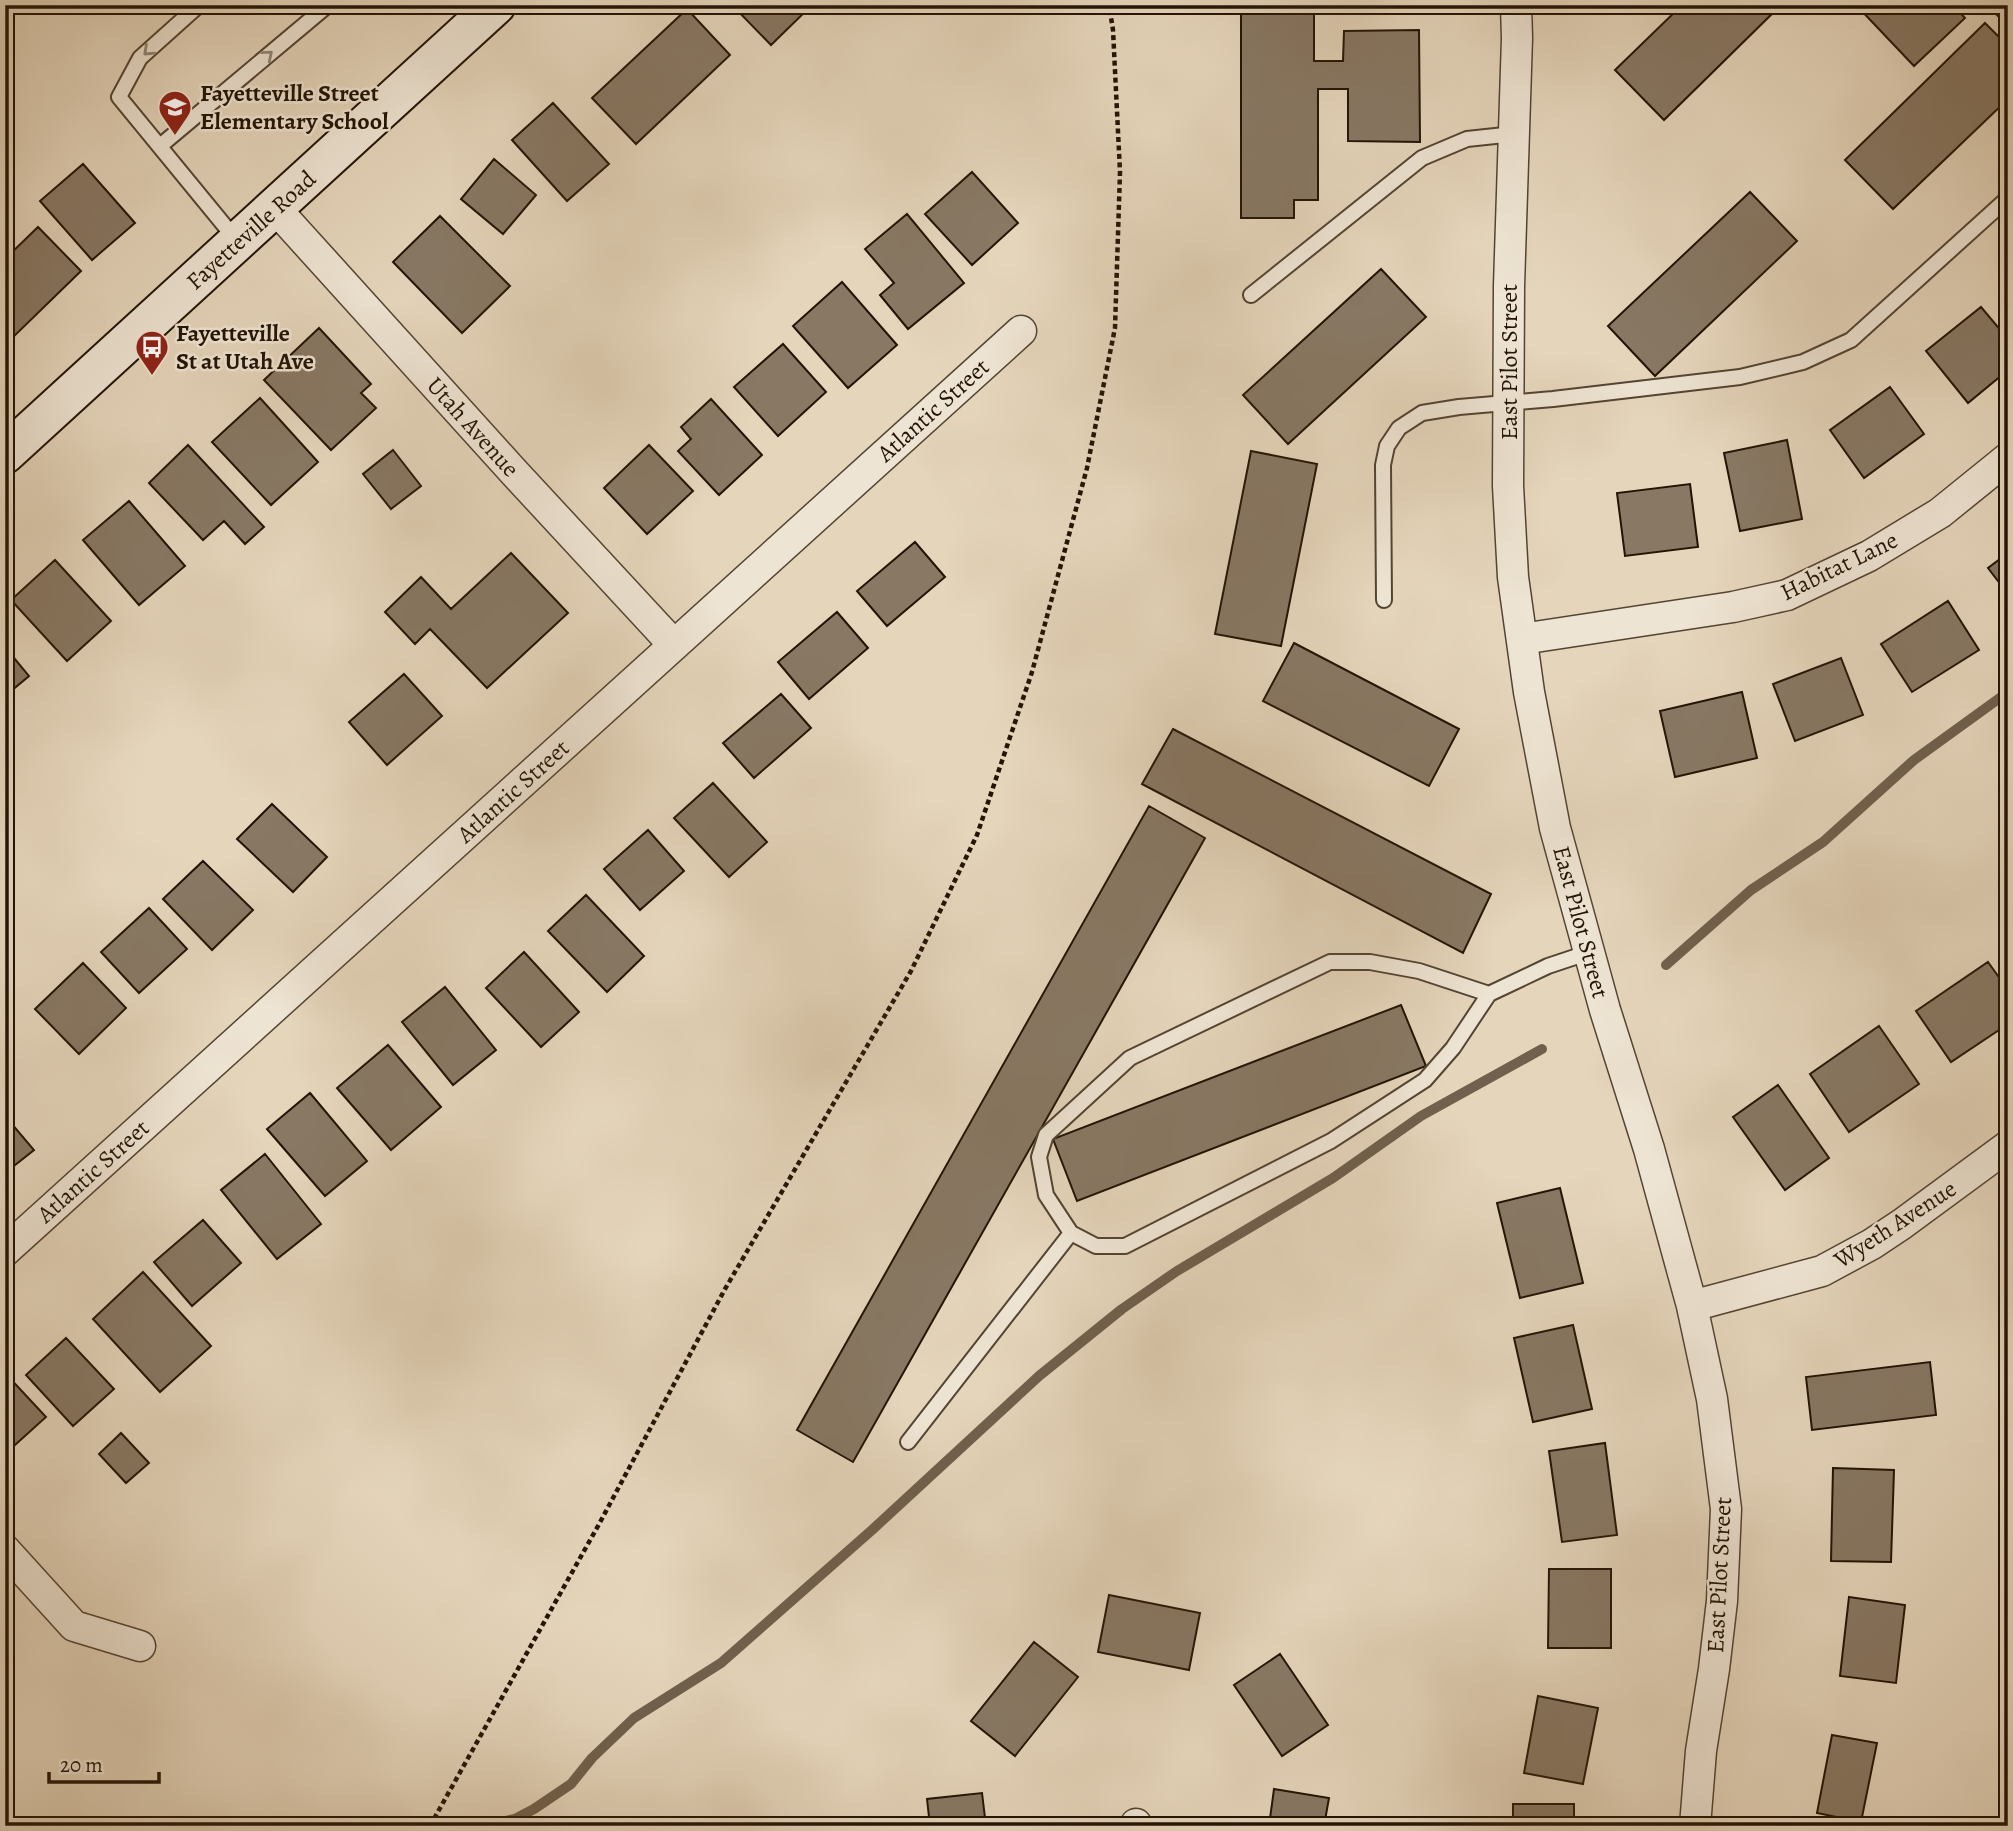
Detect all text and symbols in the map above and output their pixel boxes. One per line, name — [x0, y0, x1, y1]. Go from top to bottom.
one-way arrow — [143, 42, 156, 55]
one-way arrow — [260, 51, 273, 63]
place label: Fayetteville Street Elementary School — [200, 77, 389, 137]
school or university icon: Fayetteville Street Elementary School — [156, 88, 194, 137]
street label: Fayetteville Road — [179, 163, 323, 297]
street label: East Pilot Street — [1493, 284, 1525, 440]
place label: Fayetteville St at Utah Ave — [176, 317, 314, 377]
bus stop icon: Fayetteville St at Utah Ave — [133, 328, 171, 377]
street label: Atlantic Street — [869, 351, 996, 470]
street label: Utah Avenue — [419, 370, 527, 484]
street label: Habitat Lane — [1775, 524, 1903, 608]
street label: Atlantic Street — [449, 732, 576, 851]
street label: East Pilot Street — [1545, 842, 1617, 1002]
street label: Atlantic Street — [29, 1112, 156, 1231]
street label: Wyeth Avenue — [1827, 1173, 1962, 1276]
street label: East Pilot Street — [1699, 1496, 1739, 1654]
scale bar — [49, 1740, 159, 1784]
text: 20 m — [60, 1751, 103, 1779]

